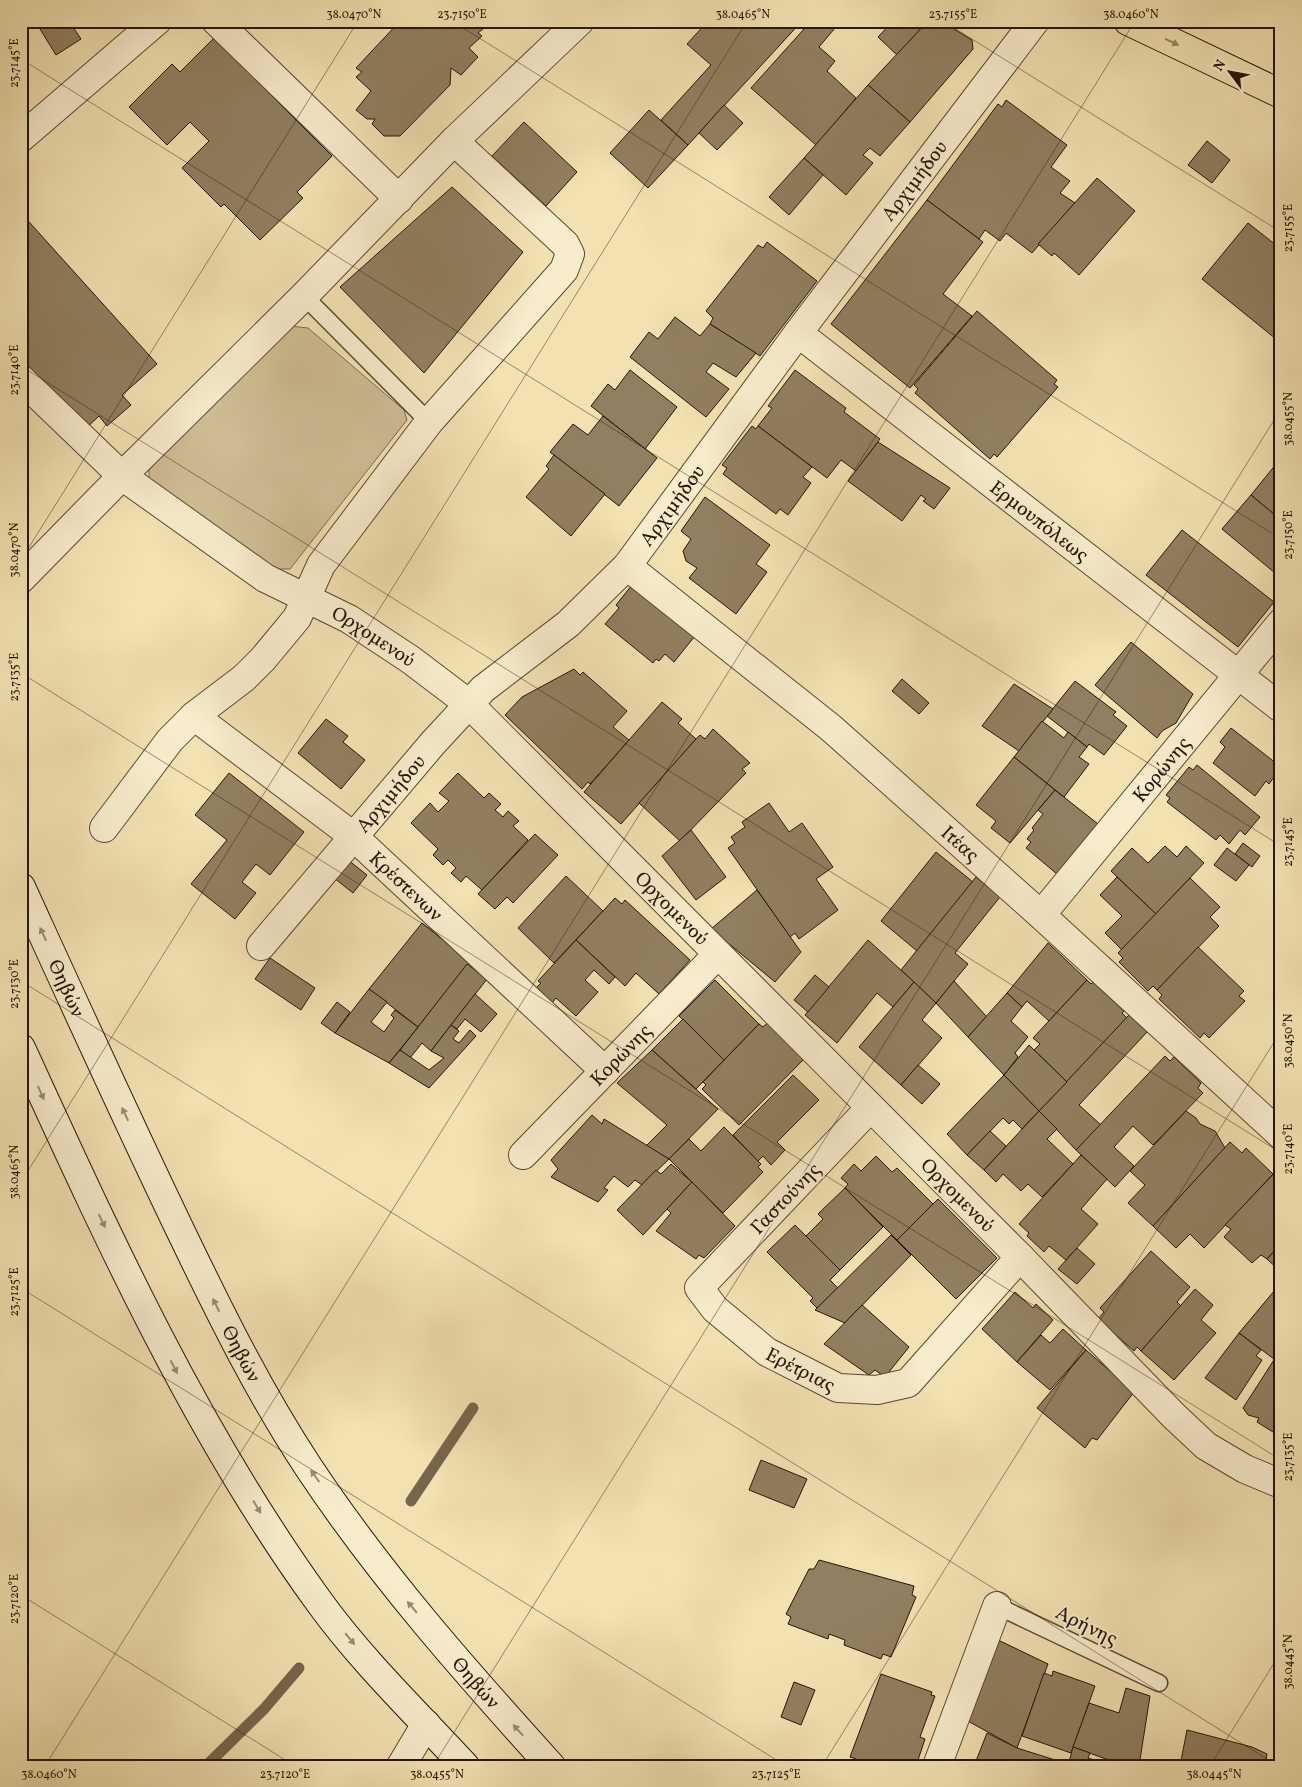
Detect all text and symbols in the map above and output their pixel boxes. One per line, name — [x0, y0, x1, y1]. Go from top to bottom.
text: 38.0470°N — [327, 7, 382, 23]
text: 23.7150°E — [437, 7, 487, 23]
text: 38.0465°N — [716, 7, 770, 23]
text: 23.7155°E — [929, 7, 977, 23]
text: 38.0460°N — [1103, 7, 1159, 23]
text: 23.7145°E — [7, 38, 23, 88]
one-way arrow — [1165, 38, 1179, 46]
north arrow — [1204, 48, 1254, 98]
text: N — [1209, 57, 1231, 75]
street label: Αρχιμήδου — [876, 135, 955, 228]
text: 23.7155°E — [1281, 204, 1297, 252]
text: 23.7140°E — [7, 345, 23, 395]
text: 38.0455°N — [1281, 392, 1297, 446]
street label: Αρχιμήδου — [634, 460, 713, 553]
street label: Ερμουπόλεως — [983, 475, 1094, 570]
text: 23.7150°E — [1281, 510, 1297, 560]
text: 38.0470°N — [7, 522, 23, 577]
street label: Ορχομενού — [326, 601, 420, 675]
text: 23.7135°E — [7, 653, 23, 701]
street label: Κορώνης — [1127, 731, 1198, 809]
street label: Αρχιμήδου — [351, 749, 433, 840]
text: 23.7145°E — [1281, 817, 1297, 867]
street label: Ιτέας — [934, 820, 985, 870]
street label: Κρέστενων — [362, 846, 448, 929]
street label: Ορχομενού — [627, 866, 714, 953]
one-way arrow — [38, 927, 46, 941]
street label: Θηβών — [40, 955, 91, 1022]
text: 23.7130°E — [7, 959, 23, 1009]
text: 38.0450°N — [1281, 1014, 1297, 1068]
street label: Κορώνης — [585, 1018, 659, 1094]
one-way arrow — [37, 1085, 46, 1100]
one-way arrow — [120, 1107, 128, 1121]
text: 23.7140°E — [1281, 1124, 1297, 1174]
text: 38.0465°N — [7, 1145, 23, 1199]
street label: Ορχομενού — [913, 1153, 1000, 1240]
street label: Γαστούνης — [745, 1157, 828, 1242]
one-way arrow — [98, 1214, 106, 1228]
text: 23.7125°E — [7, 1267, 23, 1317]
one-way arrow — [212, 1298, 220, 1312]
street label: Θηβών — [213, 1321, 267, 1388]
street label: Ερέτριας — [760, 1341, 840, 1400]
one-way arrow — [170, 1359, 178, 1374]
text: 23.7135°E — [1281, 1433, 1297, 1481]
one-way arrow — [310, 1469, 320, 1483]
one-way arrow — [252, 1500, 261, 1513]
text: 23.7120°E — [7, 1574, 23, 1624]
street label: Αρήνης — [1050, 1600, 1122, 1654]
one-way arrow — [406, 1601, 418, 1613]
one-way arrow — [345, 1632, 356, 1645]
text: 38.0445°N — [1281, 1634, 1297, 1690]
street label: Θηβών — [444, 1652, 506, 1716]
one-way arrow — [512, 1724, 524, 1736]
text: 38.0460°N — [21, 1767, 77, 1783]
text: 23.7120°E — [260, 1767, 310, 1783]
text: 38.0455°N — [410, 1767, 464, 1783]
text: 23.7125°E — [751, 1767, 801, 1783]
text: 38.0445°N — [1186, 1767, 1242, 1783]

